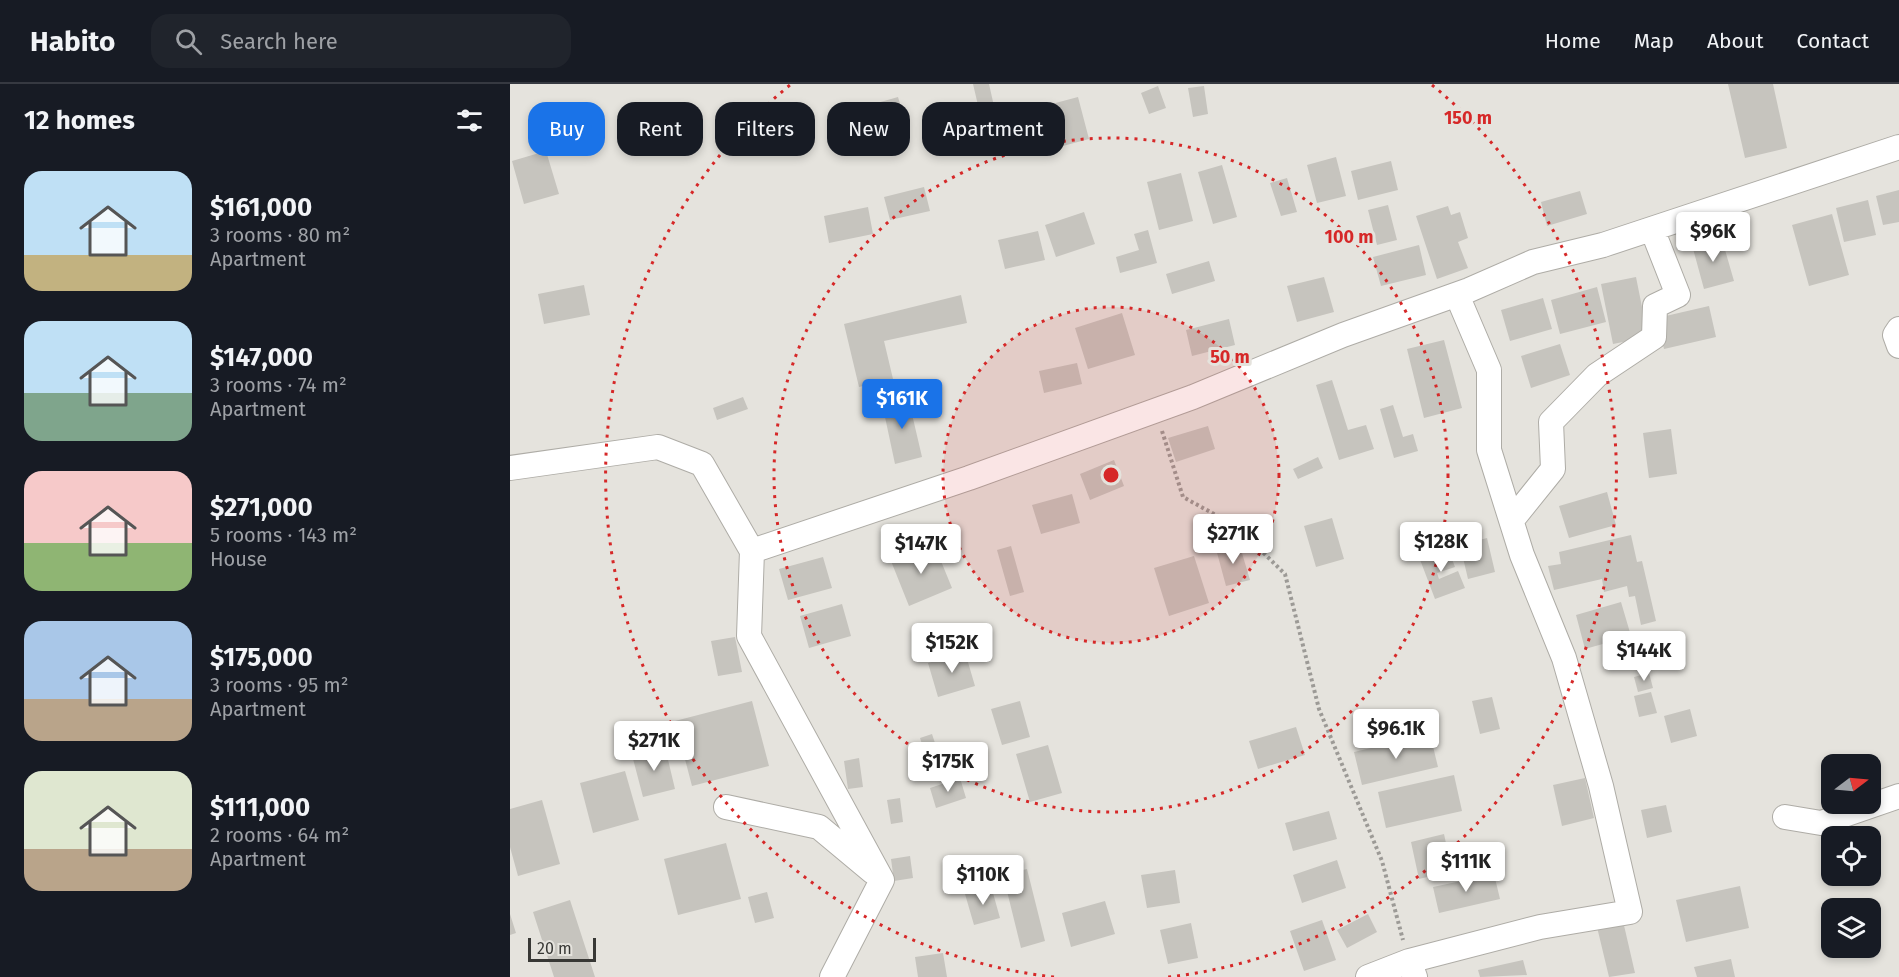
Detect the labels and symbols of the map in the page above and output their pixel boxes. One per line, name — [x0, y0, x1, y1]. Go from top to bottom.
text: 150 m — [1444, 107, 1492, 129]
pin: $96K — [1677, 212, 1749, 263]
text: 100 m — [1325, 226, 1373, 248]
text: 50 m — [1210, 346, 1250, 368]
pin: $161K — [860, 379, 944, 430]
centre of rings — [1101, 465, 1121, 485]
pin: $271K — [1191, 514, 1275, 565]
pin: $128K — [1399, 522, 1483, 573]
pin: $147K — [879, 524, 963, 575]
pin: $152K — [910, 623, 994, 674]
pin: $144K — [1602, 631, 1686, 682]
pin: $96.1K — [1347, 709, 1445, 760]
pin: $271K — [612, 721, 696, 772]
pin: $175K — [906, 742, 990, 793]
north arrow — [1821, 754, 1881, 814]
pin: $111K — [1424, 842, 1508, 893]
pin: $110K — [941, 855, 1025, 906]
scale bar — [528, 935, 596, 962]

